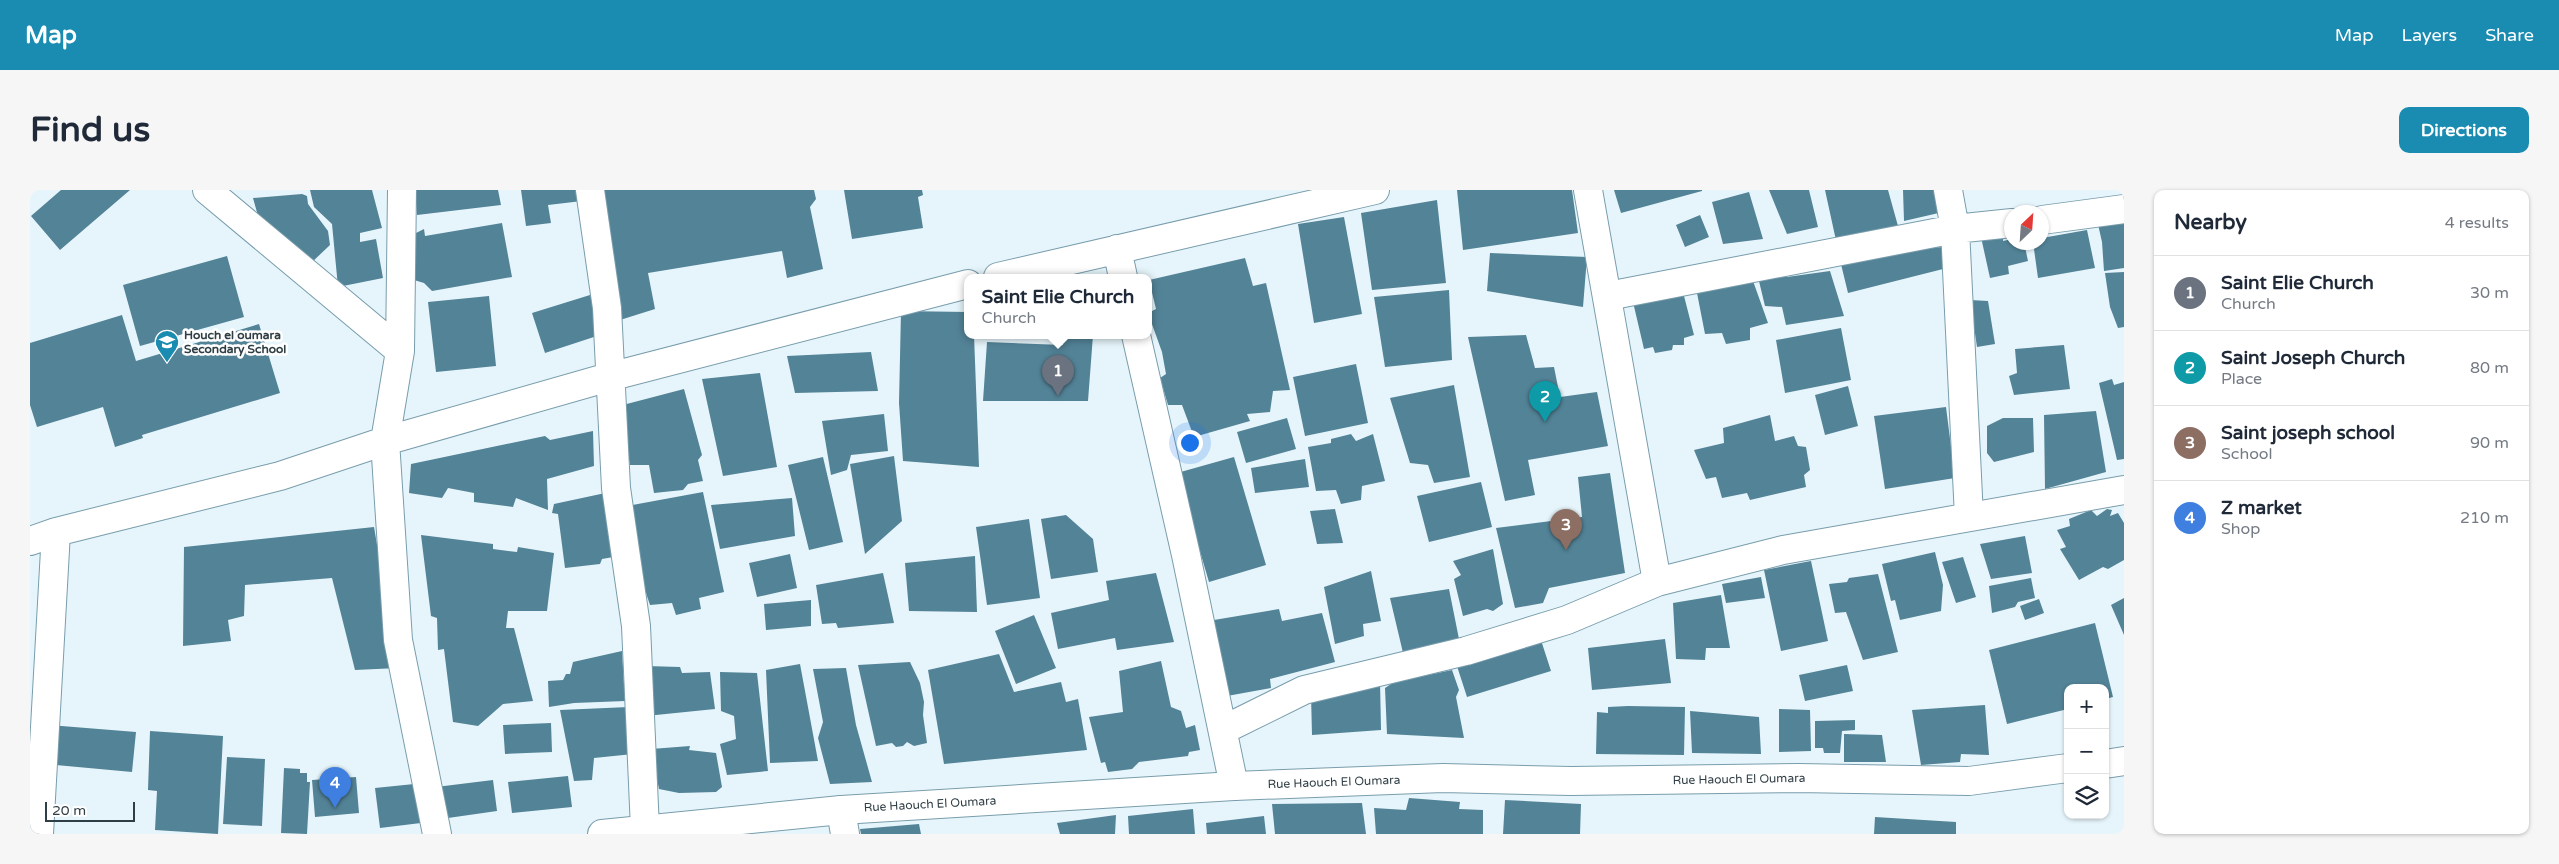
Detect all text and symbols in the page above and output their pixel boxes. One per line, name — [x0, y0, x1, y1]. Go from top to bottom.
text: Map — [25, 21, 77, 50]
text: Map — [2335, 24, 2374, 46]
text: Layers — [2402, 24, 2457, 46]
text: Share — [2485, 24, 2534, 46]
button: Directions — [2399, 107, 2529, 153]
text: Find us — [30, 109, 150, 151]
north arrow — [2004, 205, 2049, 250]
text: Nearby — [2174, 210, 2247, 235]
text: 4 results — [2445, 213, 2509, 233]
text: Saint Elie Church — [2221, 272, 2374, 294]
popup — [964, 274, 1152, 339]
text: 1 — [2185, 283, 2195, 303]
text: 30 m — [2470, 283, 2509, 303]
text: Saint Elie Church — [982, 286, 1134, 308]
text: Church — [2221, 294, 2276, 314]
text: Church — [982, 308, 1036, 328]
place label: Houch el oumara Secondary School — [184, 328, 286, 357]
school or university icon: Houch el oumara Secondary School — [154, 329, 180, 363]
text: Saint Joseph Church — [2221, 347, 2405, 369]
pin: 1 — [1042, 355, 1074, 396]
text: 2 — [2185, 358, 2195, 378]
text: 80 m — [2470, 358, 2509, 378]
text: Place — [2221, 369, 2262, 389]
pin: 2 — [1529, 381, 1561, 422]
text: Saint joseph school — [2221, 422, 2395, 444]
your location — [1177, 430, 1203, 456]
text: 3 — [2185, 433, 2195, 453]
text: 90 m — [2470, 433, 2509, 453]
text: School — [2221, 444, 2273, 464]
text: Z market — [2221, 497, 2302, 519]
text: 4 — [2185, 508, 2195, 528]
text: 210 m — [2460, 508, 2509, 528]
pin: 3 — [1550, 509, 1582, 550]
text: Shop — [2221, 519, 2260, 539]
map controls — [2064, 684, 2109, 819]
button: + — [2064, 684, 2109, 729]
button: − — [2064, 729, 2109, 774]
pin: 4 — [319, 767, 351, 808]
street label: Rue Haouch El Oumara — [1672, 771, 1806, 787]
street label: Rue Haouch El Oumara — [1267, 773, 1401, 791]
button: layers — [2064, 774, 2109, 819]
street label: Rue Haouch El Oumara — [863, 794, 997, 814]
scale bar — [45, 799, 135, 822]
text: 20 m — [52, 802, 86, 819]

